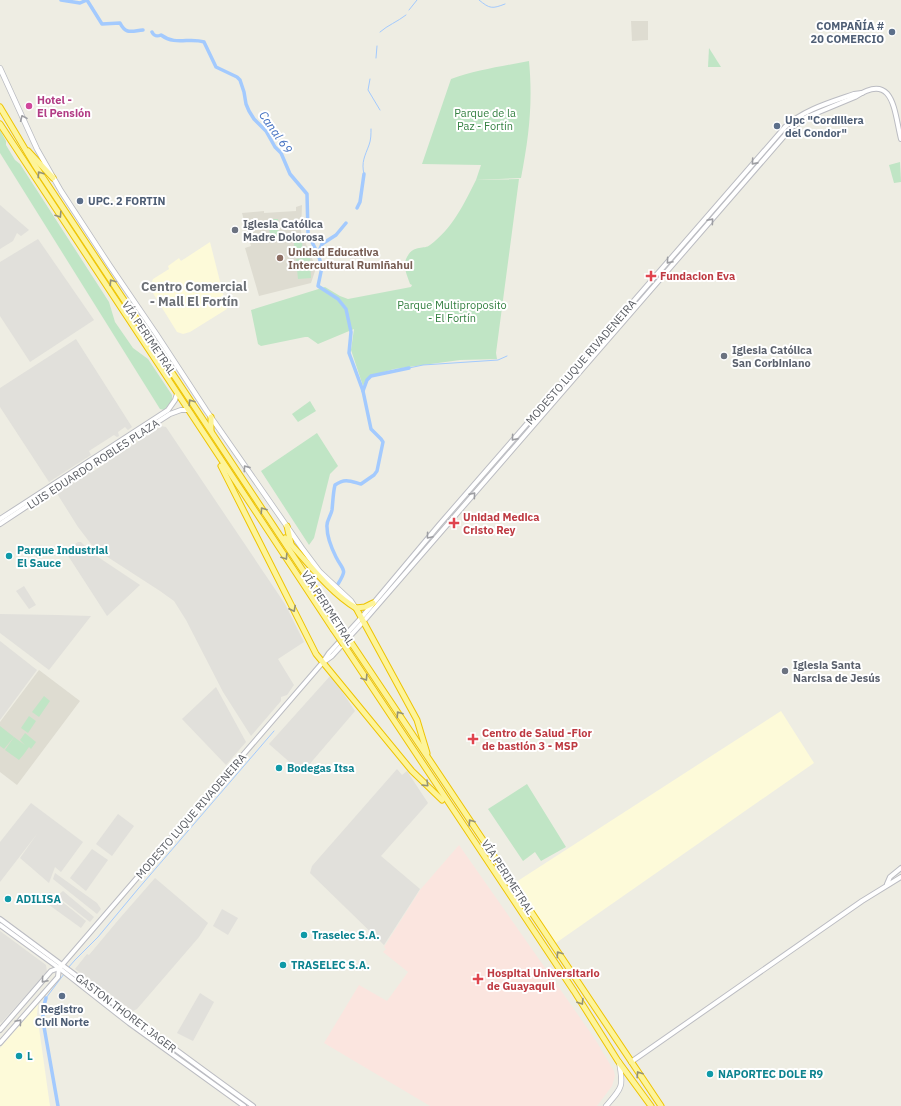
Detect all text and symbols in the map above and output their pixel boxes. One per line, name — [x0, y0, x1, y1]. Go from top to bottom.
place label: COMPAÑÍA # 20 COMERCIO — [811, 18, 884, 46]
marker: COMPAÑÍA # 20 COMERCIO — [887, 27, 897, 37]
place label: Hotel - El Pensión — [37, 93, 91, 120]
marker: Hotel - El Pensión — [24, 101, 34, 111]
park label: Parque de la Paz - Fortín — [454, 106, 516, 133]
water label: Canal 69 — [256, 108, 296, 156]
place label: Upc "Cordillera del Condor" — [785, 113, 864, 140]
one-way arrow — [20, 115, 28, 123]
marker: Upc "Cordillera del Condor" — [772, 121, 782, 131]
one-way arrow — [752, 158, 759, 165]
one-way arrow — [38, 171, 45, 178]
place label: UPC. 2 FORTIN — [88, 194, 165, 208]
marker: UPC. 2 FORTIN — [75, 196, 85, 206]
one-way arrow — [54, 211, 62, 218]
place label: Iglesia Católica Madre Dolorosa — [243, 217, 324, 244]
one-way arrow — [706, 218, 713, 226]
marker: Iglesia Católica Madre Dolorosa — [230, 225, 240, 235]
place label: Unidad Educativa Intercultural Rumiñahui — [288, 245, 413, 272]
marker: Unidad Educativa Intercultural Rumiñahui — [275, 253, 285, 263]
one-way arrow — [667, 256, 674, 263]
place label: Fundacion Eva — [660, 269, 735, 283]
marker: Fundacion Eva — [645, 270, 657, 282]
district label: Centro Comercial - Mall El Fortín — [141, 278, 247, 310]
one-way arrow — [109, 279, 117, 286]
street label: MODESTO LUQUE RIVADENEIRA — [523, 297, 639, 427]
street label: VÍA PERIMETRAL — [119, 298, 179, 378]
park label: Parque Multiproposito - El Fortín — [397, 298, 507, 325]
place label: Iglesia Católica San Corbiniano — [732, 343, 812, 370]
marker: Iglesia Católica San Corbiniano — [719, 351, 729, 361]
one-way arrow — [189, 399, 196, 406]
street label: LUIS EDUARDO ROBLES PLAZA — [24, 416, 162, 512]
one-way arrow — [512, 434, 519, 441]
one-way arrow — [243, 465, 251, 472]
one-way arrow — [468, 492, 475, 499]
one-way arrow — [260, 507, 268, 514]
place label: Unidad Medica Cristo Rey — [463, 510, 540, 537]
marker: Unidad Medica Cristo Rey — [448, 517, 460, 529]
one-way arrow — [427, 532, 434, 539]
place label: Parque Industrial El Sauce — [17, 543, 109, 570]
marker: Parque Industrial El Sauce — [4, 551, 14, 561]
one-way arrow — [281, 553, 288, 560]
street label: VÍA PERIMETRAL — [299, 568, 358, 648]
one-way arrow — [289, 605, 296, 612]
place label: Iglesia Santa Narcisa de Jesús — [793, 658, 881, 685]
marker: Iglesia Santa Narcisa de Jesús — [780, 666, 790, 676]
one-way arrow — [360, 674, 368, 681]
one-way arrow — [397, 712, 404, 719]
place label: Centro de Salud -Flor de bastión 3 - MSP — [482, 726, 592, 753]
marker: Centro de Salud -Flor de bastión 3 - MSP — [467, 733, 479, 745]
street label: MODESTO LUQUE RIVADENEIRA — [133, 751, 249, 881]
place label: Bodegas Itsa — [287, 761, 355, 775]
marker: Bodegas Itsa — [274, 763, 284, 773]
one-way arrow — [421, 779, 429, 787]
one-way arrow — [469, 820, 476, 827]
street label: VÍA PERIMETRAL — [479, 837, 538, 917]
place label: ADILISA — [16, 892, 61, 906]
marker: ADILISA — [3, 894, 13, 904]
place label: Traselec S.A. — [312, 928, 380, 942]
marker: Traselec S.A. — [299, 930, 309, 940]
one-way arrow — [556, 951, 564, 958]
place label: TRASELEC S.A. — [291, 958, 370, 972]
marker: TRASELEC S.A. — [278, 960, 288, 970]
place label: Hospital Universitario de Guayaquil — [487, 966, 600, 993]
street label: GASTON THORET JAGER — [73, 970, 179, 1056]
marker: Hospital Universitario de Guayaquil — [472, 973, 484, 985]
one-way arrow — [41, 975, 48, 983]
marker: Registro Civil Norte — [57, 991, 67, 1001]
one-way arrow — [576, 998, 584, 1005]
place label: Registro Civil Norte — [35, 1002, 89, 1029]
one-way arrow — [14, 1019, 21, 1026]
place label: L — [27, 1049, 33, 1063]
marker: L — [14, 1051, 24, 1061]
place label: NAPORTEC DOLE R9 — [718, 1067, 824, 1081]
marker: NAPORTEC DOLE R9 — [705, 1069, 715, 1079]
one-way arrow — [636, 1071, 643, 1078]

